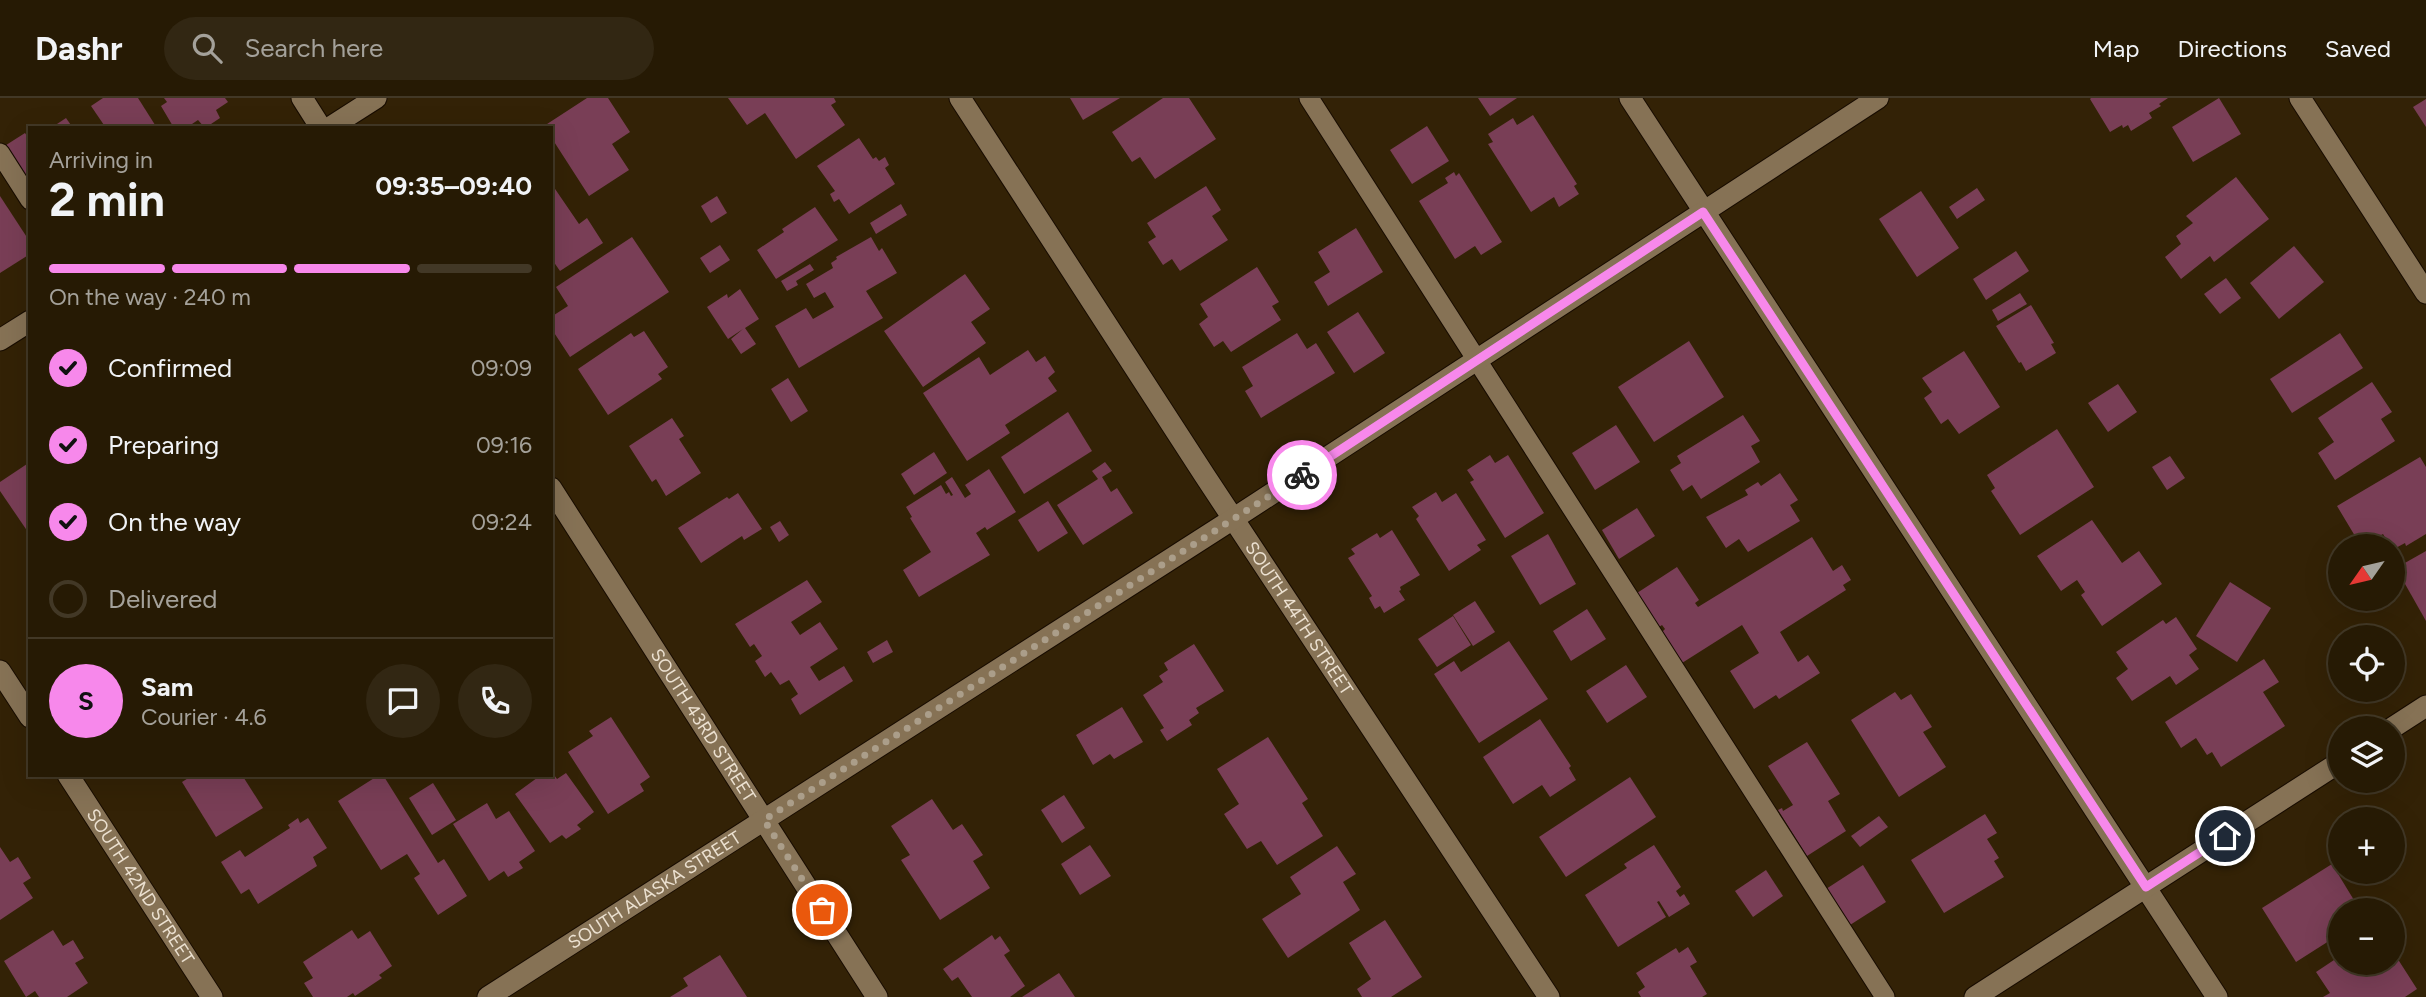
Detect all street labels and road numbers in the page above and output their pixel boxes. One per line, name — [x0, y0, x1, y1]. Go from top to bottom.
street label: SOUTH 44TH STREET — [1240, 537, 1358, 699]
street label: SOUTH 43RD STREET — [646, 645, 760, 806]
street label: SOUTH 42ND STREET — [82, 805, 199, 969]
street label: SOUTH ALASKA STREET — [564, 826, 745, 954]

